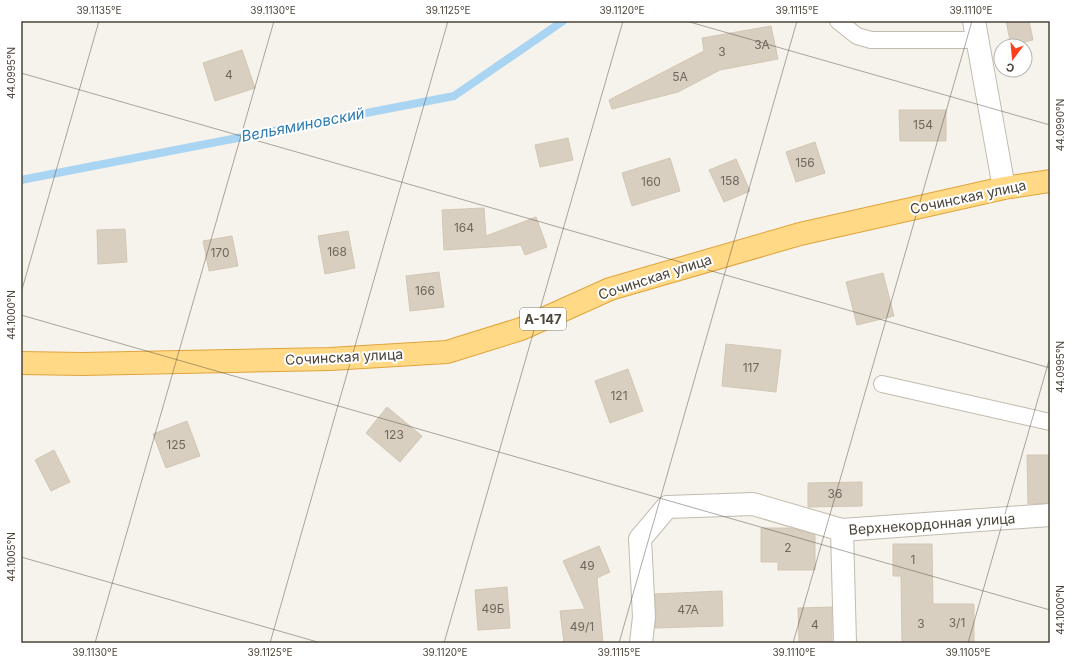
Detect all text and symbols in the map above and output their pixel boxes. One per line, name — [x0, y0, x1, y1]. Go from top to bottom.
text: 39.1135°E — [76, 4, 122, 16]
text: 39.1130°E — [250, 4, 296, 16]
text: 39.1125°E — [425, 4, 471, 16]
text: 39.1120°E — [599, 4, 645, 16]
text: 39.1115°E — [776, 4, 819, 16]
text: 39.1110°E — [949, 4, 993, 16]
house number: 3А — [754, 37, 770, 52]
north arrow — [993, 38, 1033, 78]
house number: 3 — [718, 44, 726, 59]
text: 44.0995°N — [5, 47, 17, 99]
text: С — [1004, 60, 1016, 75]
house number: 4 — [225, 67, 233, 82]
house number: 5А — [672, 69, 688, 84]
text: 44.0990°N — [1054, 99, 1066, 151]
water label: Вельяминовский — [240, 103, 366, 146]
house number: 154 — [913, 117, 933, 132]
house number: 156 — [795, 155, 815, 170]
house number: 158 — [720, 173, 740, 188]
house number: 160 — [641, 174, 661, 189]
street label: Сочинская улица — [908, 176, 1028, 217]
house number: 164 — [454, 220, 474, 235]
house number: 168 — [327, 244, 347, 259]
house number: 170 — [210, 245, 230, 260]
street label: Сочинская улица — [596, 250, 714, 303]
house number: 166 — [415, 283, 435, 298]
text: 44.1000°N — [5, 290, 17, 340]
road number: А-147 — [520, 308, 566, 330]
text: 44.0995°N — [1054, 341, 1066, 393]
street label: Сочинская улица — [284, 345, 404, 368]
house number: 117 — [743, 360, 759, 375]
house number: 121 — [610, 388, 628, 403]
house number: 123 — [384, 427, 404, 442]
house number: 125 — [166, 437, 186, 452]
house number: 36 — [828, 486, 842, 501]
street label: Верхнекордонная улица — [848, 509, 1016, 538]
text: 44.1005°N — [5, 532, 17, 582]
house number: 2 — [784, 540, 792, 555]
house number: 1 — [911, 552, 915, 567]
house number: 49 — [579, 558, 595, 573]
text: 44.1000°N — [1054, 585, 1066, 635]
house number: 49Б — [482, 601, 505, 616]
house number: 47А — [677, 602, 699, 617]
house number: 3/1 — [949, 615, 965, 630]
house number: 3 — [917, 616, 925, 631]
house number: 4 — [811, 617, 819, 632]
house number: 49/1 — [570, 619, 594, 634]
text: 39.1130°E — [72, 646, 118, 658]
text: 39.1125°E — [247, 646, 293, 658]
text: 39.1120°E — [422, 646, 468, 658]
text: 39.1115°E — [598, 646, 641, 658]
text: 39.1110°E — [772, 646, 816, 658]
text: 39.1105°E — [945, 646, 991, 658]

